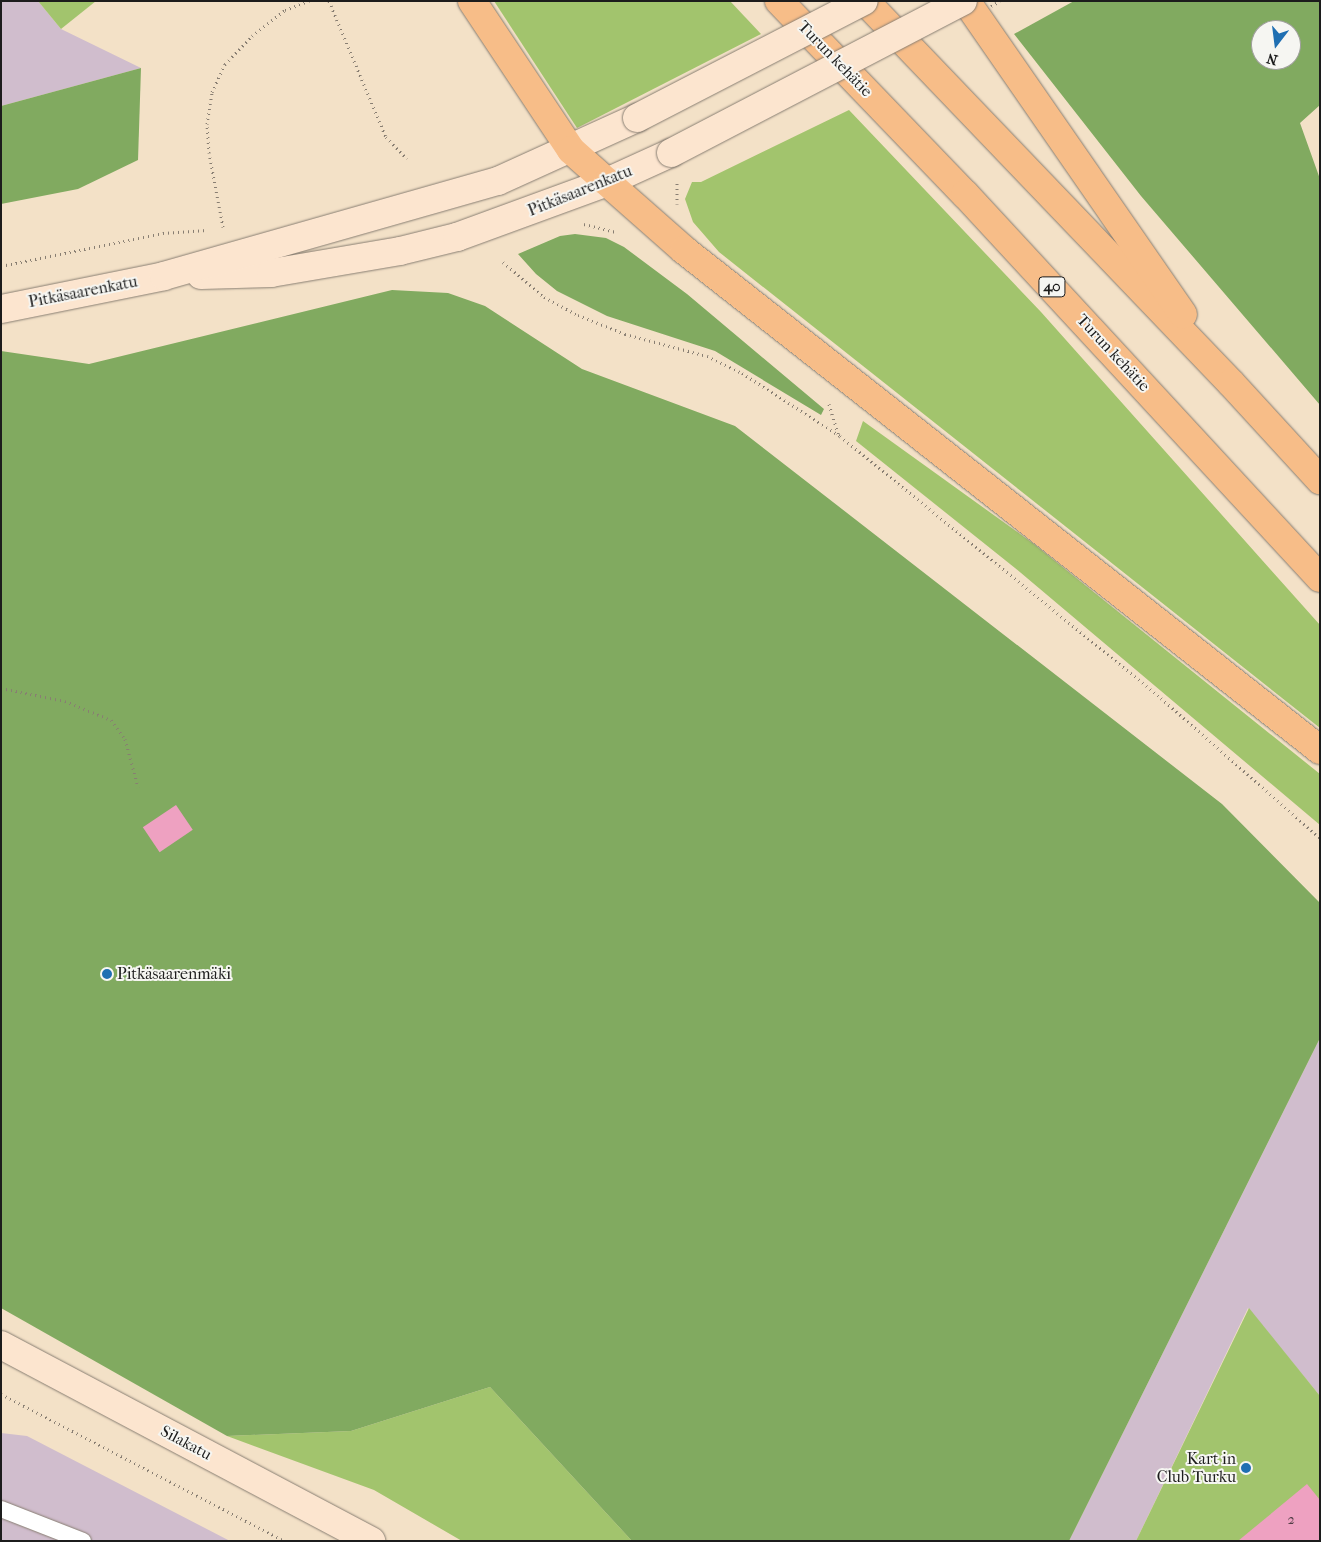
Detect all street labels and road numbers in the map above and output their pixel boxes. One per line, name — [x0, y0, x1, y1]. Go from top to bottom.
street label: Turun kehätie — [794, 17, 876, 101]
street label: Pitkäsaarenkatu — [525, 161, 635, 221]
street label: Pitkäsaarenkatu — [27, 272, 139, 312]
road number: 40 — [1038, 274, 1066, 300]
street label: Turun kehätie — [1072, 310, 1154, 396]
street label: Silakatu — [157, 1422, 215, 1464]

